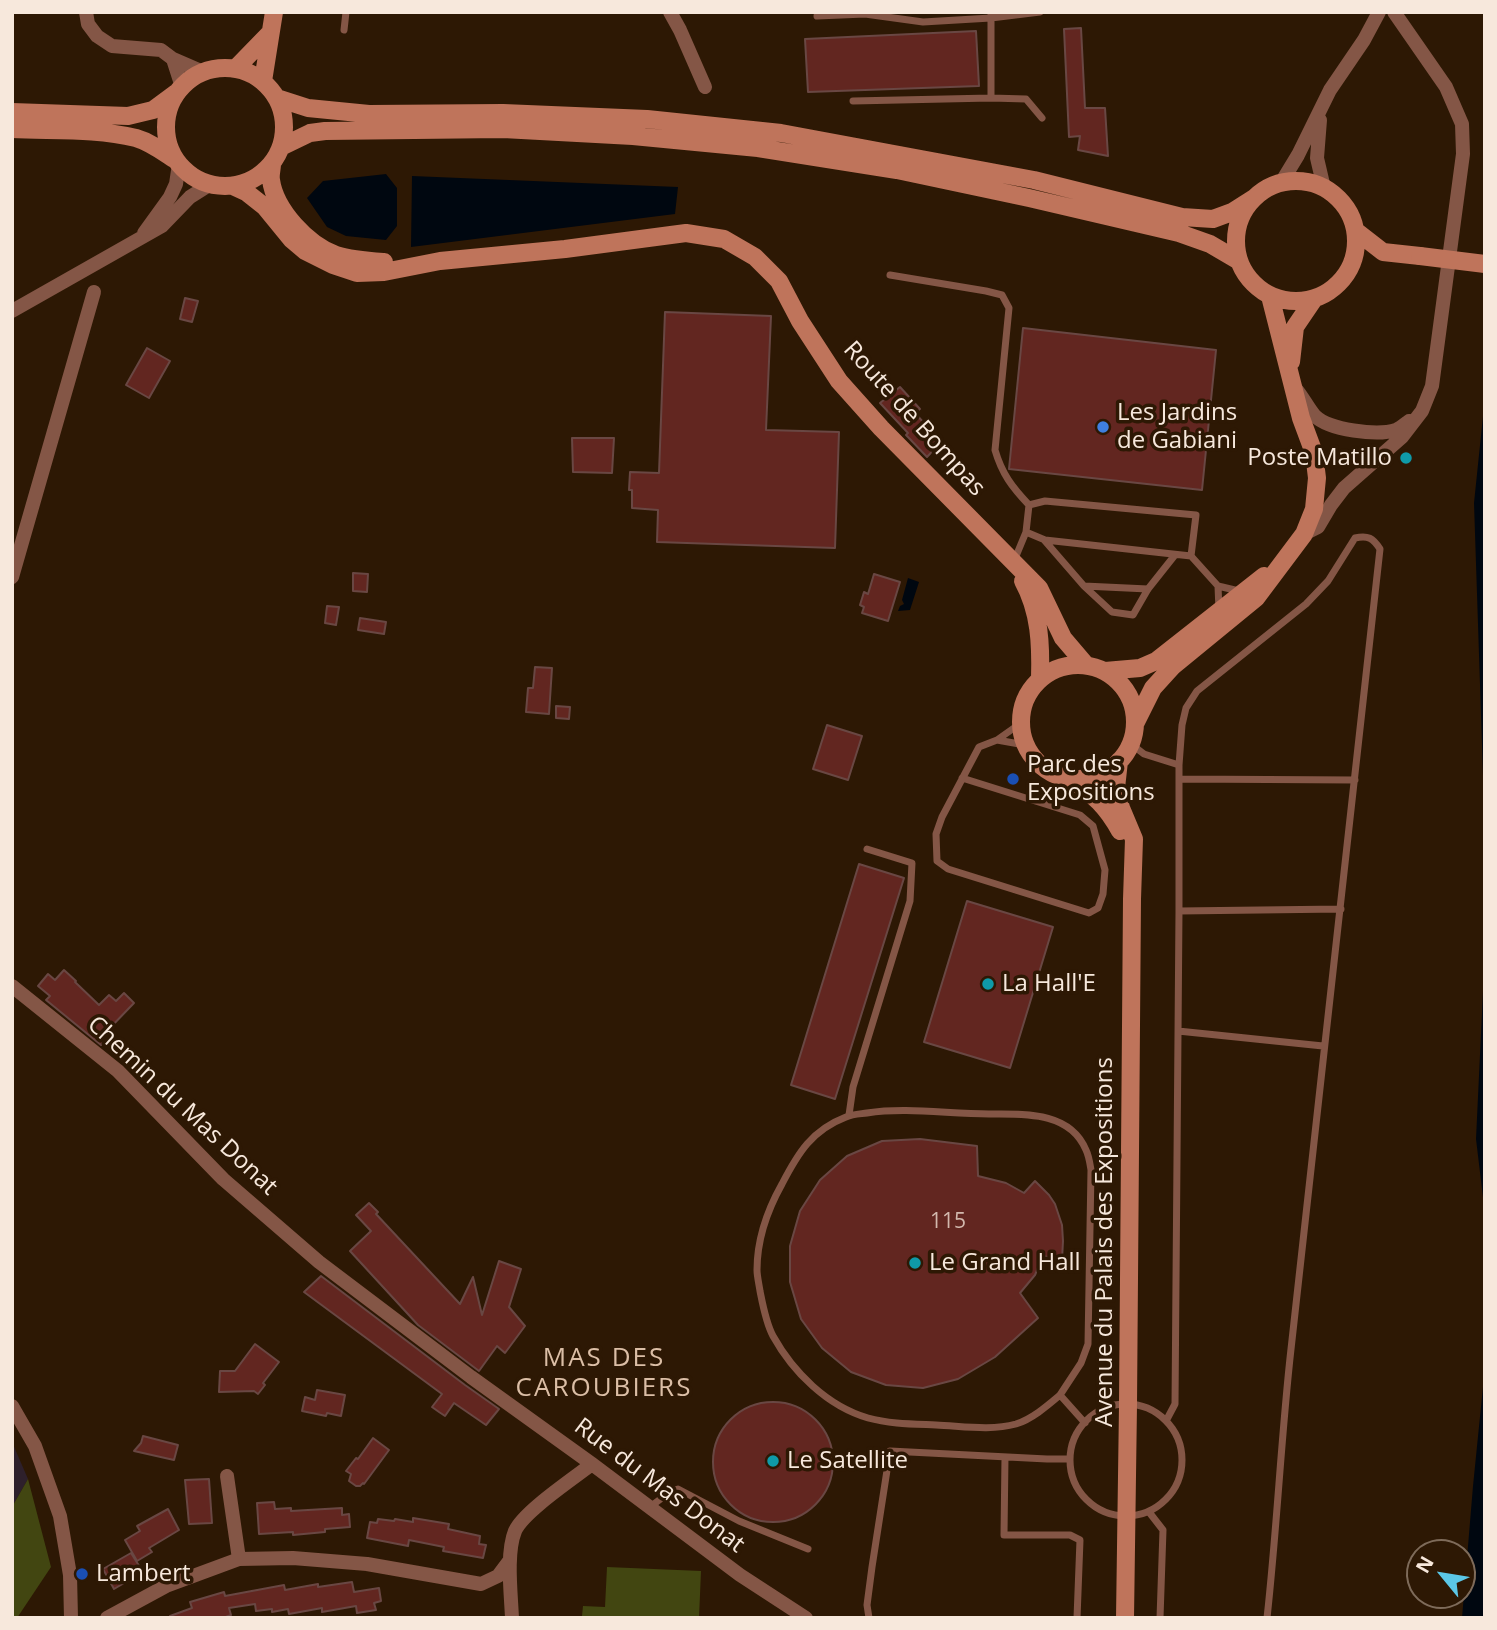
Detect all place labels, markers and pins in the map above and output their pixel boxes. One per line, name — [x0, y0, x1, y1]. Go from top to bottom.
place label: Les Jardins de Gabiani — [1117, 399, 1237, 455]
marker: Les Jardins de Gabiani — [1095, 419, 1111, 435]
place label: Poste Matillo — [1247, 444, 1392, 472]
marker: Poste Matillo — [1398, 450, 1414, 466]
place label: Parc des Expositions — [1027, 751, 1155, 807]
marker: Parc des Expositions — [1005, 771, 1021, 787]
place label: La Hall'E — [1002, 970, 1096, 998]
marker: La Hall'E — [980, 976, 996, 992]
place label: Le Grand Hall — [929, 1249, 1081, 1277]
marker: Le Grand Hall — [907, 1255, 923, 1271]
place label: Le Satellite — [787, 1447, 908, 1475]
marker: Le Satellite — [765, 1453, 781, 1469]
place label: Lambert — [96, 1560, 191, 1588]
marker: Lambert — [74, 1566, 90, 1582]

